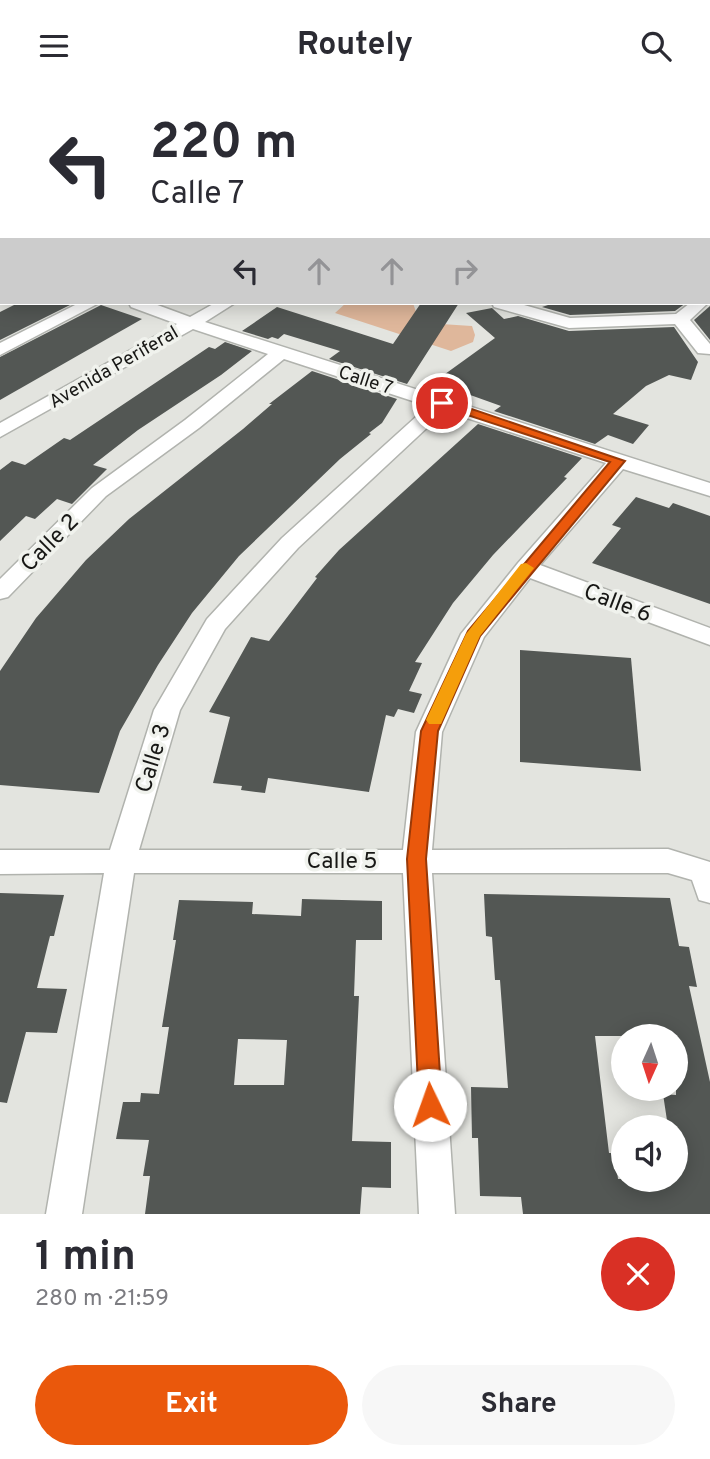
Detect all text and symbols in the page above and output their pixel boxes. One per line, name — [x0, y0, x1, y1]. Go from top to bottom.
text: Routely — [297, 26, 413, 66]
icon: menu — [35, 27, 73, 65]
icon: search — [637, 27, 675, 65]
text: 220 m — [150, 114, 297, 176]
icon: left — [35, 119, 126, 210]
text: Calle 7 — [150, 175, 244, 215]
icon: left — [227, 252, 265, 290]
icon: ahead — [300, 252, 338, 290]
icon: ahead — [373, 252, 411, 290]
icon: right — [446, 252, 484, 290]
street label: Avenida Periferal — [45, 321, 183, 414]
street label: Calle 7 — [335, 361, 396, 401]
pin — [412, 373, 472, 433]
icon: arrive — [423, 384, 461, 422]
street label: Calle 2 — [15, 508, 86, 579]
street label: Calle 6 — [579, 578, 655, 631]
street label: Calle 3 — [130, 721, 179, 797]
street label: Calle 5 — [306, 848, 378, 877]
north arrow — [611, 1024, 688, 1101]
map controls — [611, 1024, 688, 1192]
position arrow — [393, 1068, 467, 1142]
button: sound — [611, 1115, 688, 1192]
text: 1 min — [35, 1232, 136, 1285]
button: close — [601, 1237, 675, 1311]
text: 280 m · 21:59 — [35, 1285, 169, 1314]
button: Exit — [35, 1365, 348, 1445]
button: Share — [362, 1365, 675, 1445]

